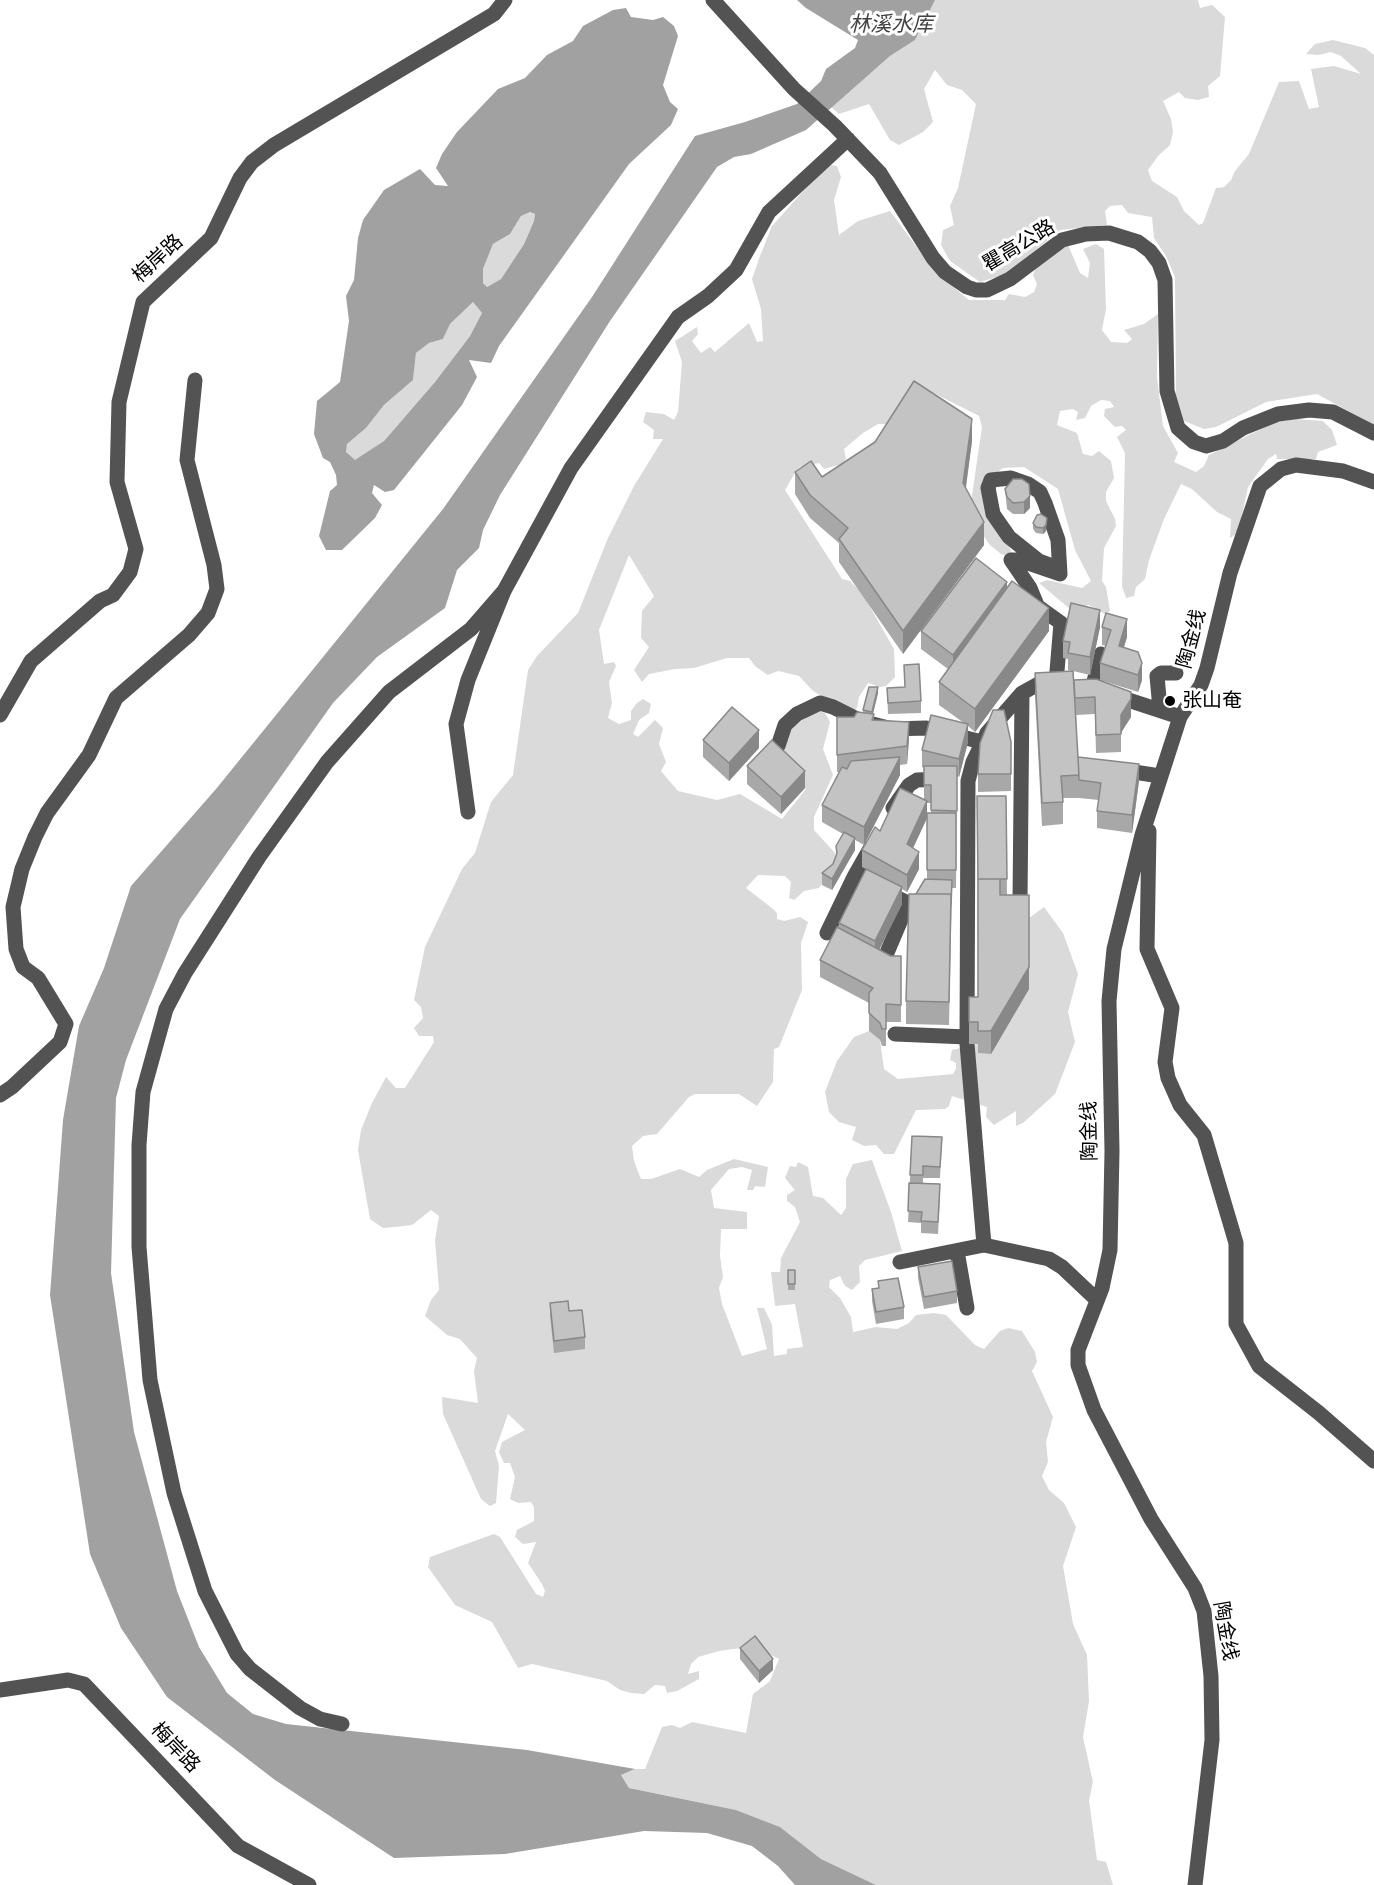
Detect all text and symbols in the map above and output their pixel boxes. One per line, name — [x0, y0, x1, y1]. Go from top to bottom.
water label: 林溪水库 — [849, 12, 933, 38]
street label: 瞿高公路 — [979, 215, 1059, 277]
street label: 梅岸路 — [128, 230, 188, 288]
street label: 陶金线 — [1173, 607, 1211, 671]
place label: 张山奄 — [1182, 689, 1242, 713]
marker: 张山奄 — [1163, 694, 1177, 708]
street label: 陶金线 — [1077, 1101, 1103, 1161]
street label: 陶金线 — [1208, 1599, 1242, 1663]
street label: 梅岸路 — [146, 1718, 204, 1778]

